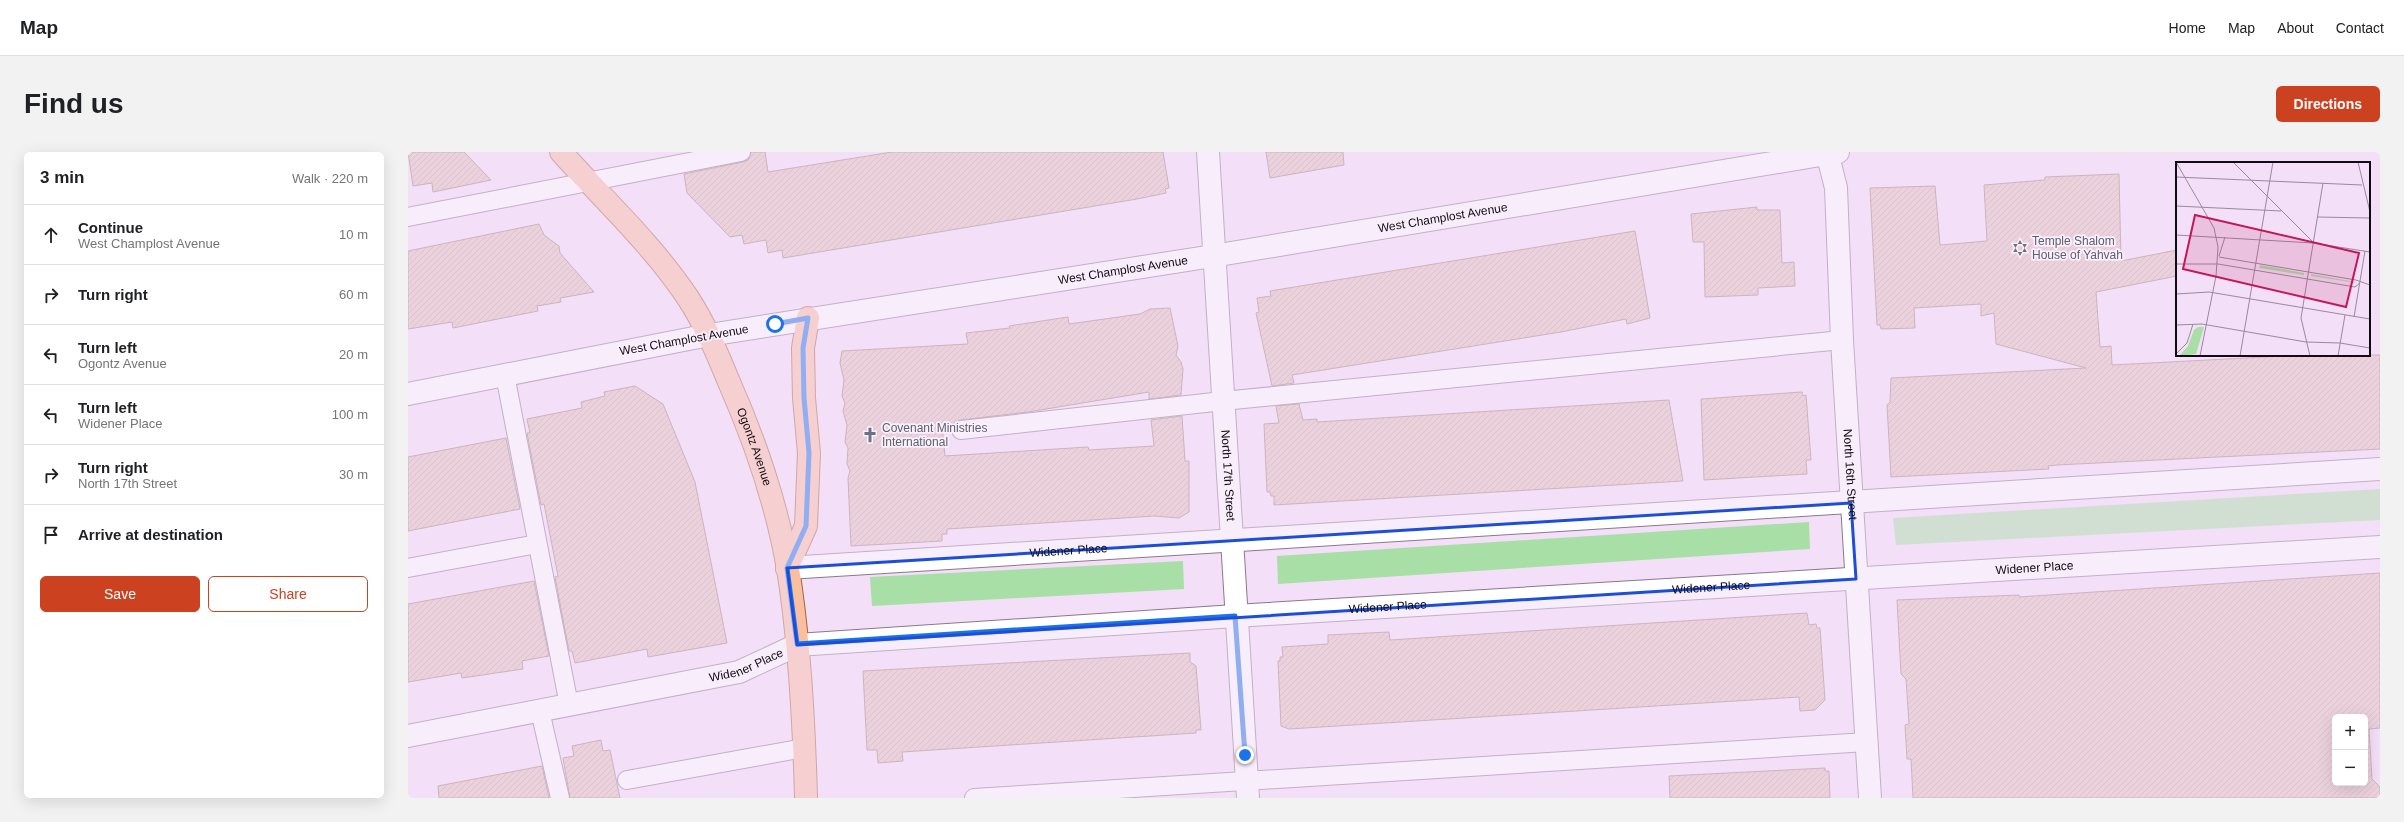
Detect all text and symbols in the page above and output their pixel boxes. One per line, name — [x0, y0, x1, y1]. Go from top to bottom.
text: Map — [20, 17, 58, 38]
text: Home — [2169, 20, 2206, 36]
text: Map — [2228, 20, 2255, 36]
text: About — [2277, 20, 2314, 36]
text: Contact — [2336, 20, 2384, 36]
button: Directions — [2276, 86, 2380, 122]
text: Find us — [24, 88, 124, 119]
inset map — [2176, 162, 2370, 356]
text: 3 min — [40, 168, 84, 187]
text: Walk · 220 m — [292, 171, 368, 186]
street label: West Champlost Avenue — [1377, 200, 1509, 235]
text: Continue — [78, 219, 143, 236]
icon: ahead — [40, 224, 62, 246]
text: 10 m — [339, 227, 368, 242]
place label: Temple Shalom House of Yahvah — [2032, 234, 2123, 262]
text: West Champlost Avenue — [78, 236, 220, 251]
synagogue icon: Temple Shalom House of Yahvah — [2011, 239, 2029, 257]
street label: West Champlost Avenue — [1057, 253, 1189, 287]
icon: right — [40, 284, 62, 306]
text: Turn right — [78, 286, 148, 303]
text: 60 m — [339, 287, 368, 302]
route start — [766, 315, 784, 333]
street label: West Champlost Avenue — [618, 322, 750, 358]
text: Turn left — [78, 339, 137, 356]
icon: left — [40, 344, 62, 366]
text: 20 m — [339, 347, 368, 362]
text: Ogontz Avenue — [78, 356, 167, 371]
text: Turn left — [78, 399, 137, 416]
icon: left — [40, 404, 62, 426]
street label: Ogontz Avenue — [734, 406, 775, 488]
text: 100 m — [332, 407, 368, 422]
text: Widener Place — [78, 416, 163, 431]
place label: Covenant Ministries International — [882, 421, 987, 449]
church icon: Covenant Ministries International — [861, 426, 879, 444]
street label: North 16th Street — [1840, 428, 1860, 521]
street label: North 17th Street — [1218, 429, 1238, 522]
text: Turn right — [78, 459, 148, 476]
icon: right — [40, 464, 62, 486]
text: 30 m — [339, 467, 368, 482]
text: North 17th Street — [78, 476, 177, 491]
icon: arrive — [40, 524, 62, 546]
text: Arrive at destination — [78, 526, 223, 543]
street label: Widener Place — [1029, 541, 1108, 560]
street label: Widener Place — [1995, 558, 2074, 577]
button: Save — [40, 576, 200, 612]
button: Share — [208, 576, 368, 612]
street label: Widener Place — [1672, 578, 1751, 597]
street label: Widener Place — [1348, 597, 1427, 616]
street label: Widener Place — [708, 645, 786, 685]
map controls — [2332, 714, 2368, 786]
button: + — [2332, 714, 2368, 750]
route end — [1236, 746, 1254, 764]
button: − — [2332, 750, 2368, 786]

